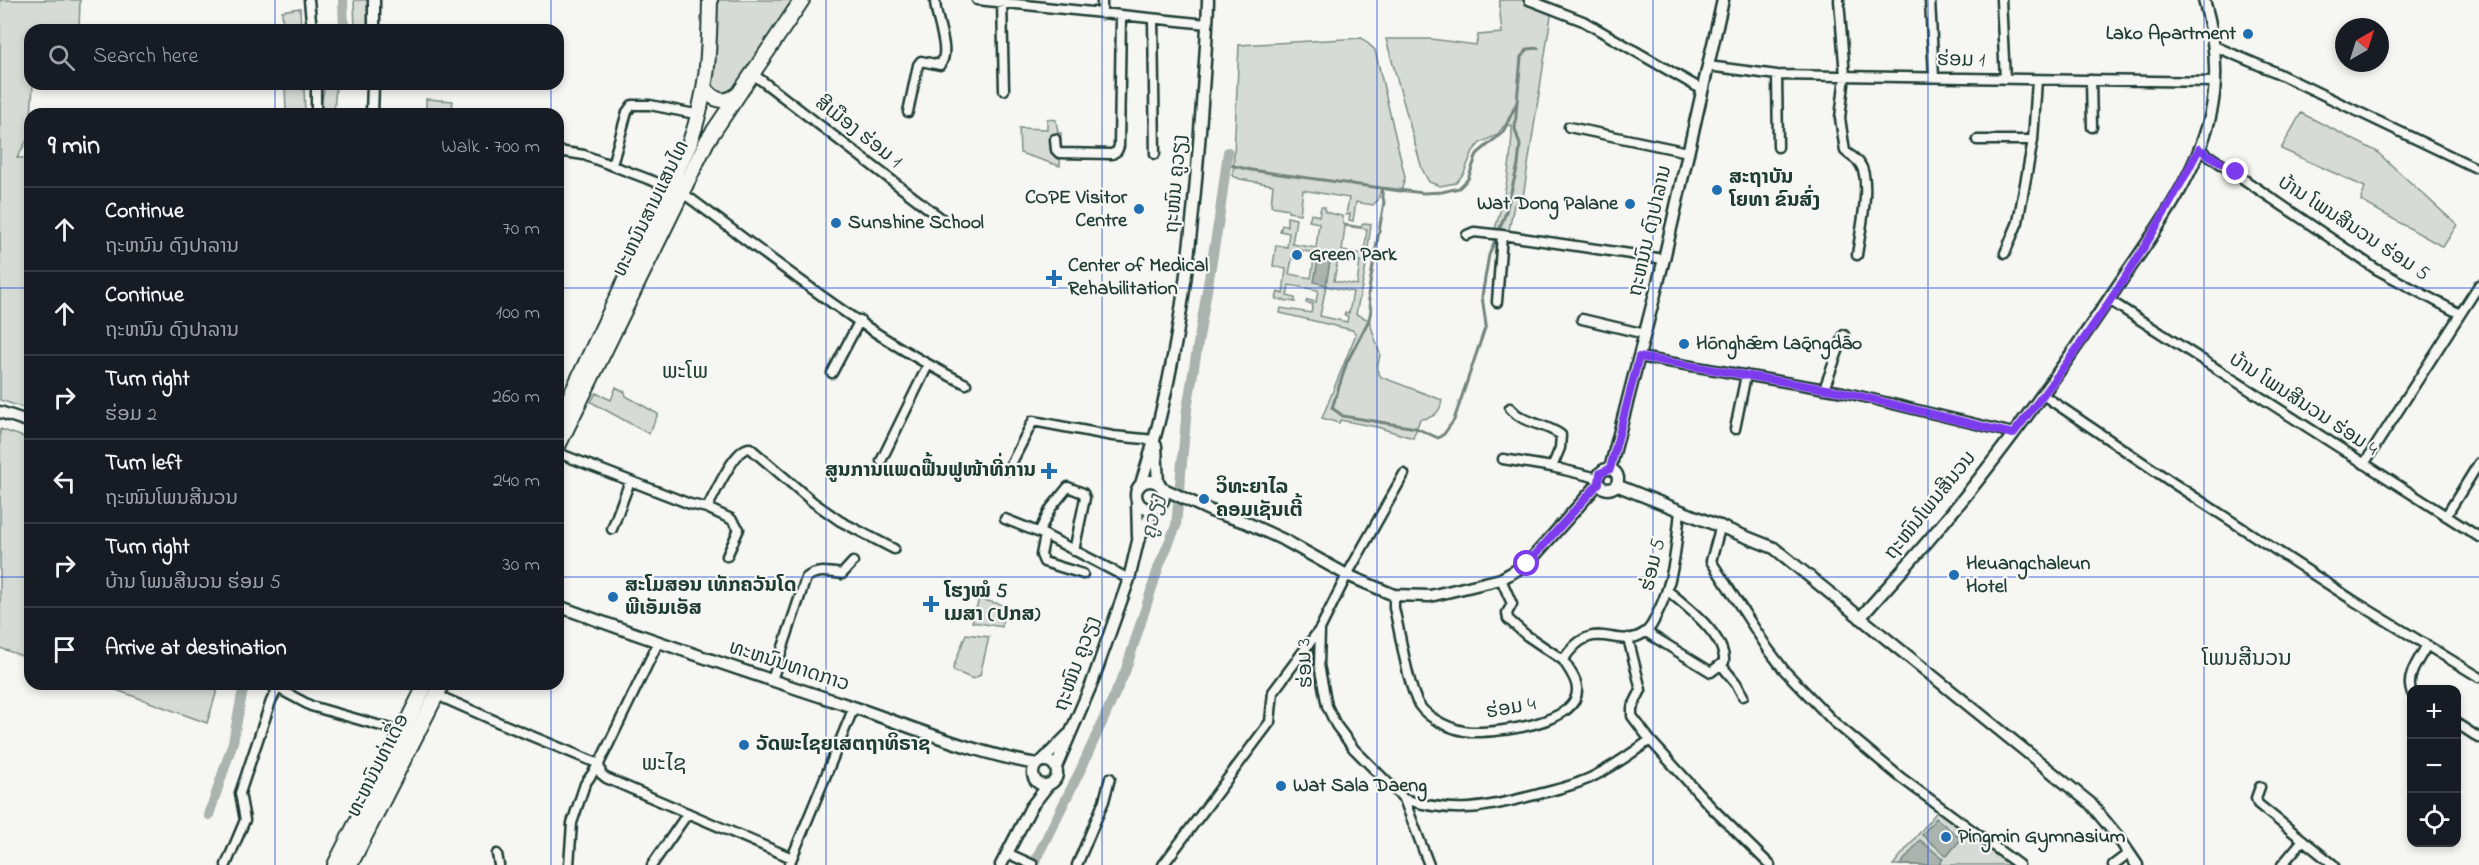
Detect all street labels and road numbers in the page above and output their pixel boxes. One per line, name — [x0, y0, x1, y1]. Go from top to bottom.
street label: ຮ່ອມ 1 — [1937, 46, 1985, 76]
street label: ສີເມືອງ ຮ່ອມ 1 — [808, 90, 908, 176]
street label: ຖະໜົນ ຄູວຽງ — [1158, 133, 1196, 235]
street label: ທະຫນົນສາມແສນໄທ — [606, 136, 698, 282]
street label: ຖະຫນົນ ດົງປາລານ — [1622, 162, 1680, 300]
street label: ບ້ານ ໂພນສີນວນ ຮ່ອມ 5 — [2271, 169, 2435, 289]
street label: ບ້ານ ໂພນສີນວນ ຮ່ອມ 4 — [2223, 346, 2383, 464]
street label: ຖະໜົນໂພນສີນວນ — [1878, 445, 1984, 567]
street label: ຮ່ອມ 5 — [1634, 536, 1674, 594]
street label: ຖະໜົນ ຄູວຽງ — [1047, 612, 1109, 716]
street label: ທະຫນົນທາດກາວ — [725, 634, 853, 700]
street label: ຮ່ອມ 3 — [1290, 637, 1322, 689]
street label: ຮ່ອມ 4 — [1484, 690, 1538, 728]
street label: ທະຫນົນທ່າເດື່ອ — [338, 708, 418, 823]

